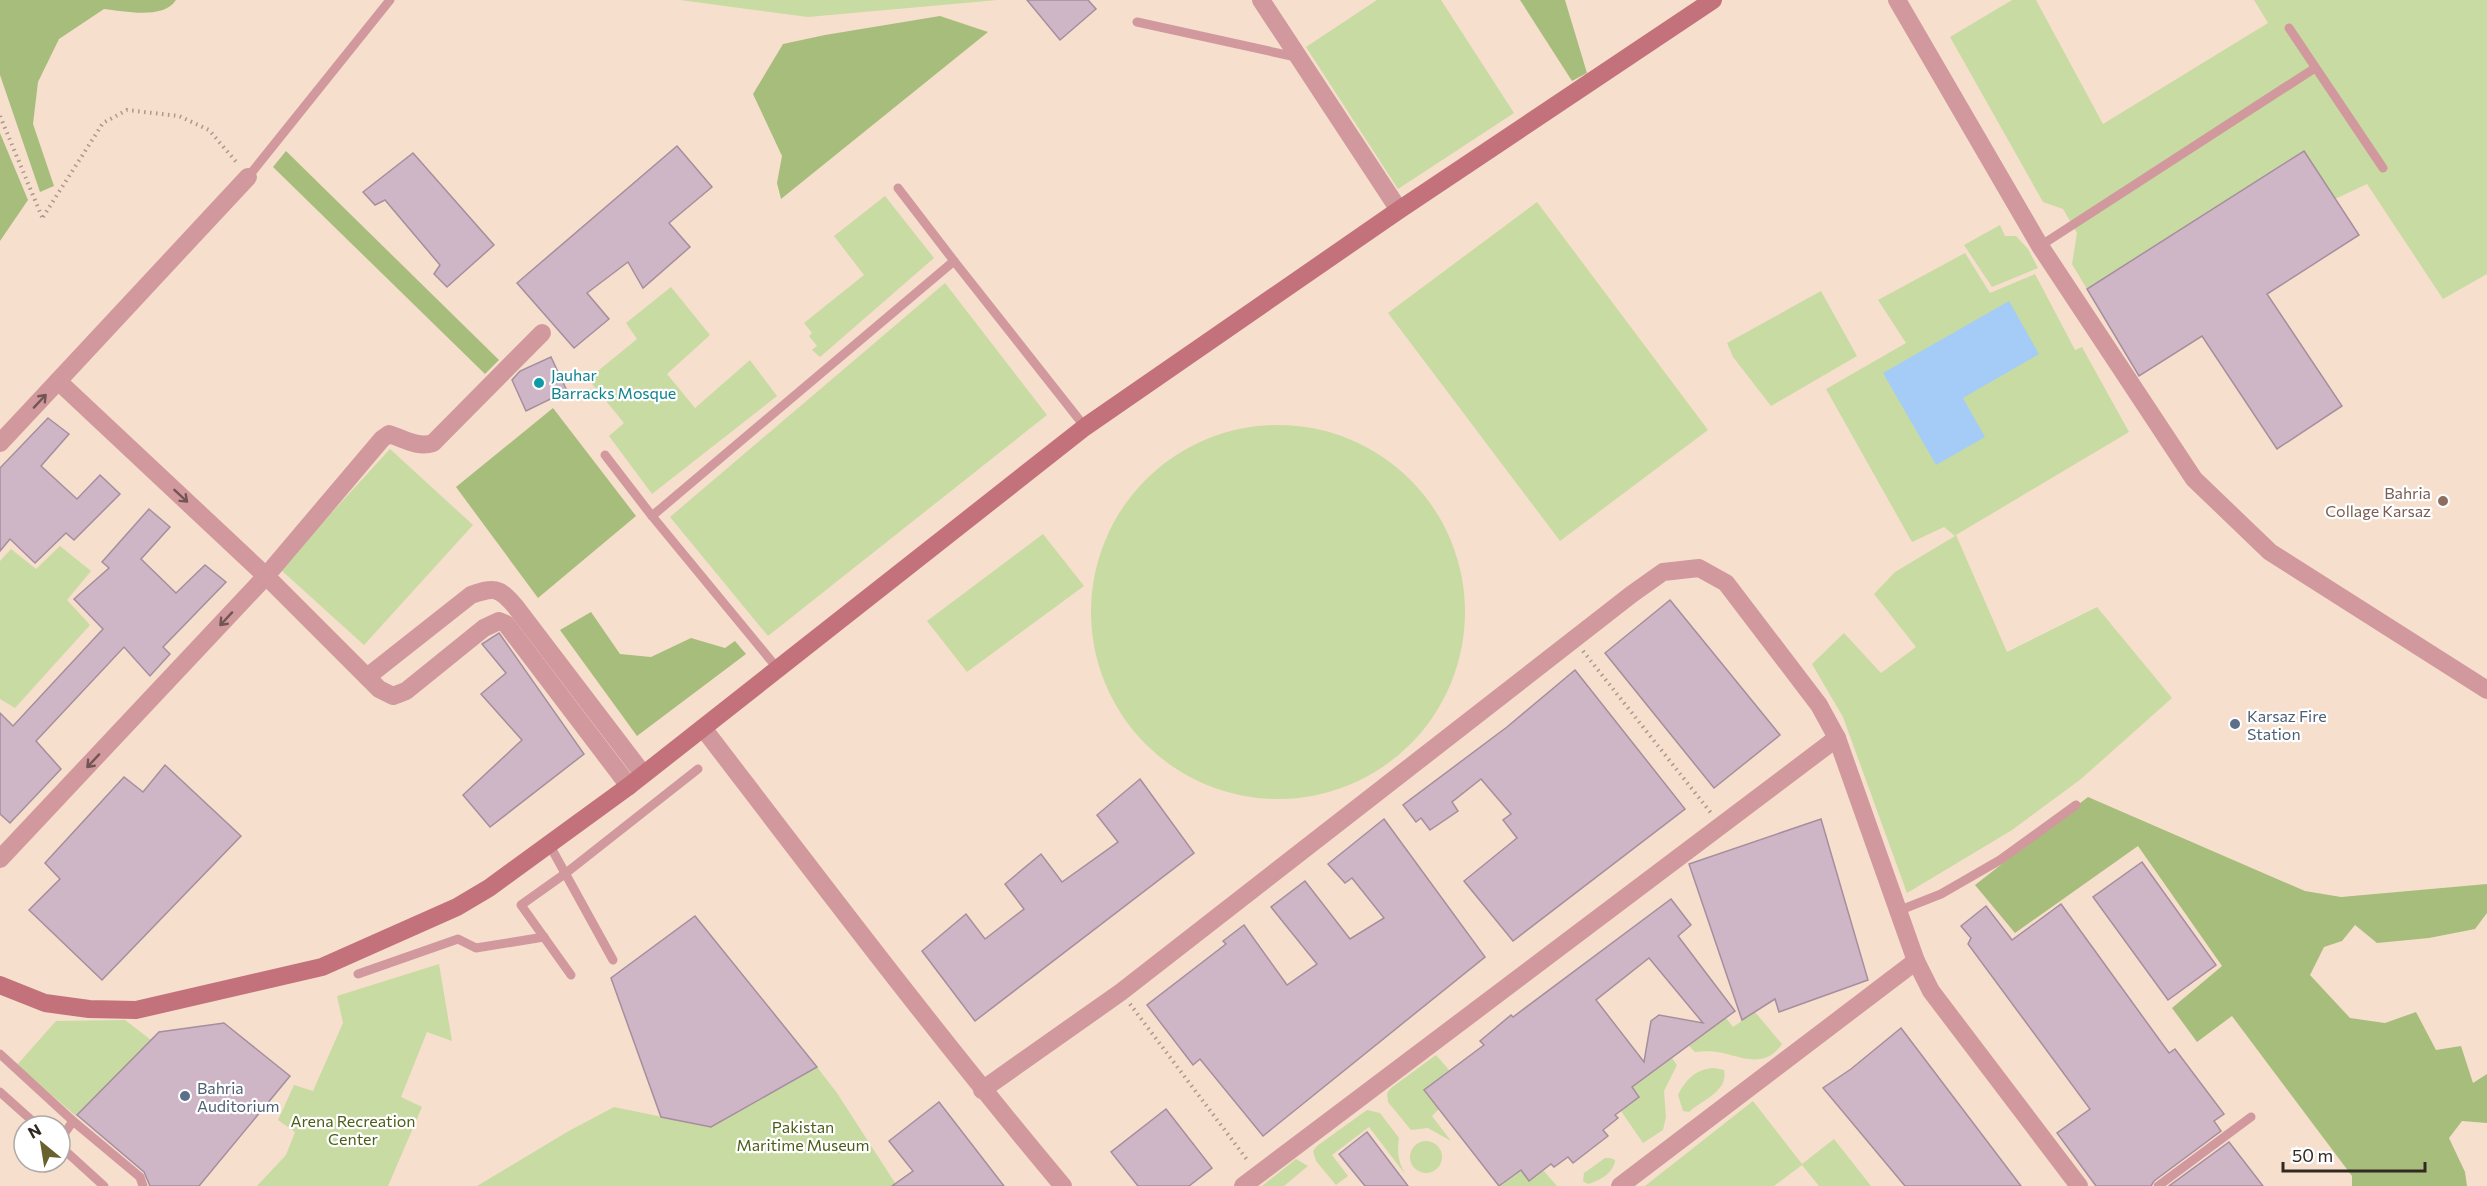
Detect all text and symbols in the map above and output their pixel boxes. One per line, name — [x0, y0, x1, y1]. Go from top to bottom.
place label: Jauhar Barracks Mosque — [551, 365, 676, 402]
marker: Jauhar Barracks Mosque — [532, 376, 546, 390]
one-way arrow — [33, 393, 47, 408]
place label: Bahria Collage Karsaz — [2325, 483, 2431, 520]
one-way arrow — [173, 489, 188, 503]
marker: Bahria Collage Karsaz — [2436, 494, 2450, 508]
one-way arrow — [219, 611, 234, 626]
place label: Karsaz Fire Station — [2247, 706, 2327, 743]
marker: Karsaz Fire Station — [2228, 717, 2242, 731]
one-way arrow — [85, 753, 100, 768]
place label: Bahria Auditorium — [197, 1078, 280, 1115]
marker: Bahria Auditorium — [178, 1089, 192, 1103]
park label: Arena Recreation Center — [290, 1111, 416, 1148]
north arrow — [12, 1114, 72, 1174]
park label: Pakistan Maritime Museum — [737, 1117, 870, 1154]
text: N — [24, 1119, 44, 1142]
scale bar — [2283, 1135, 2426, 1173]
text: 50 m — [2292, 1144, 2333, 1166]

